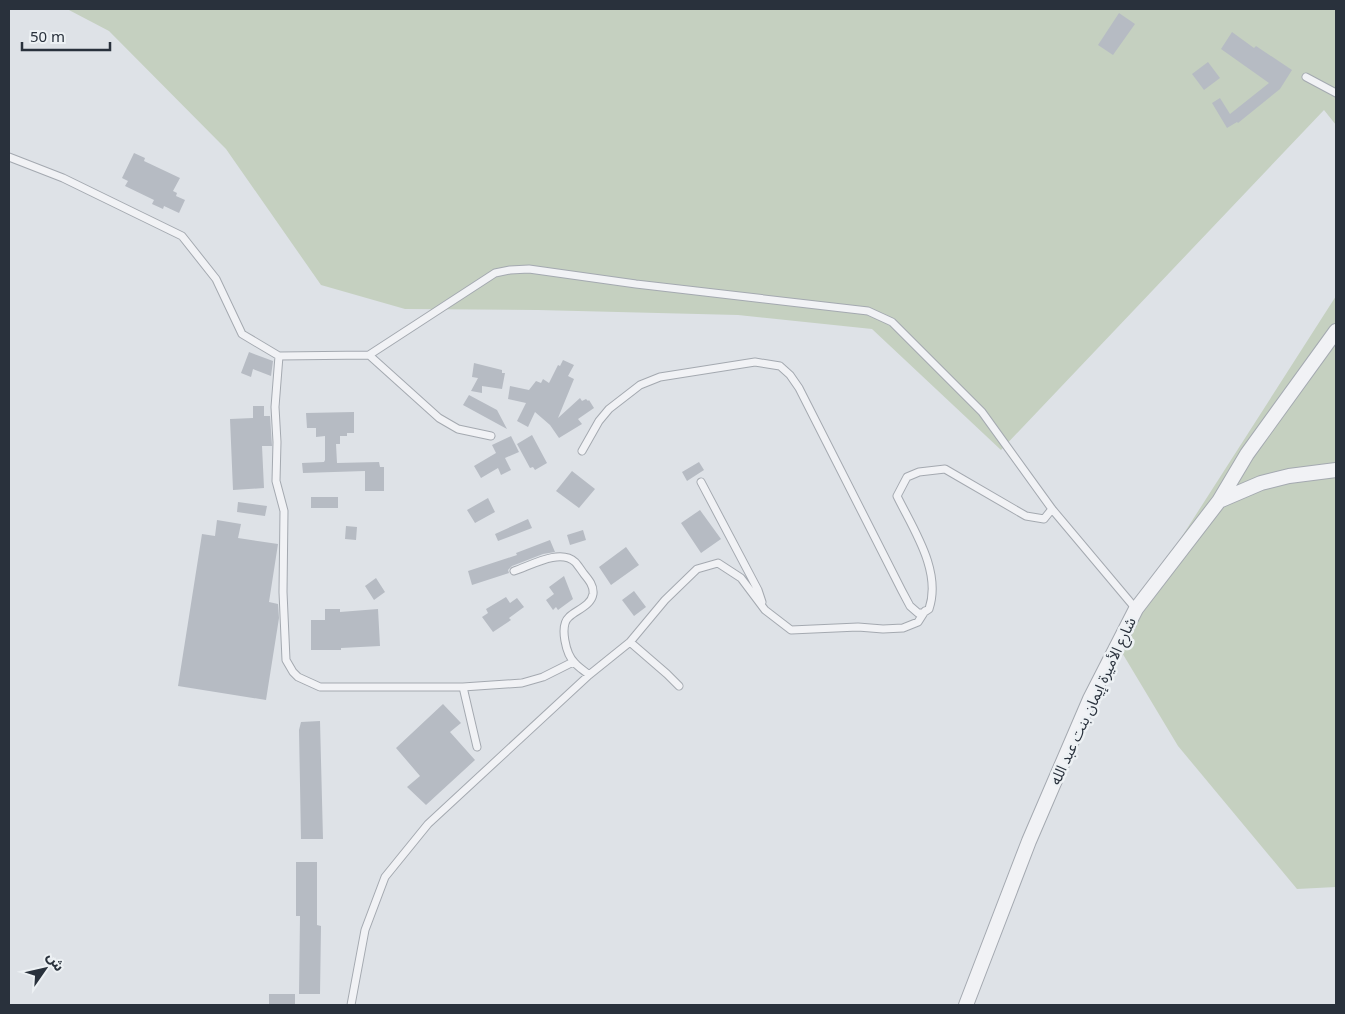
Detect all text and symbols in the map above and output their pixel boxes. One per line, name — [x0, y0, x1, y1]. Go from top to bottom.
scale bar — [22, 20, 110, 52]
text: 50 m — [30, 26, 65, 46]
street label: شارع الأميرة إيمان بنت عبد الله — [1044, 613, 1143, 789]
north arrow — [20, 944, 70, 994]
text: ش — [43, 948, 69, 975]

